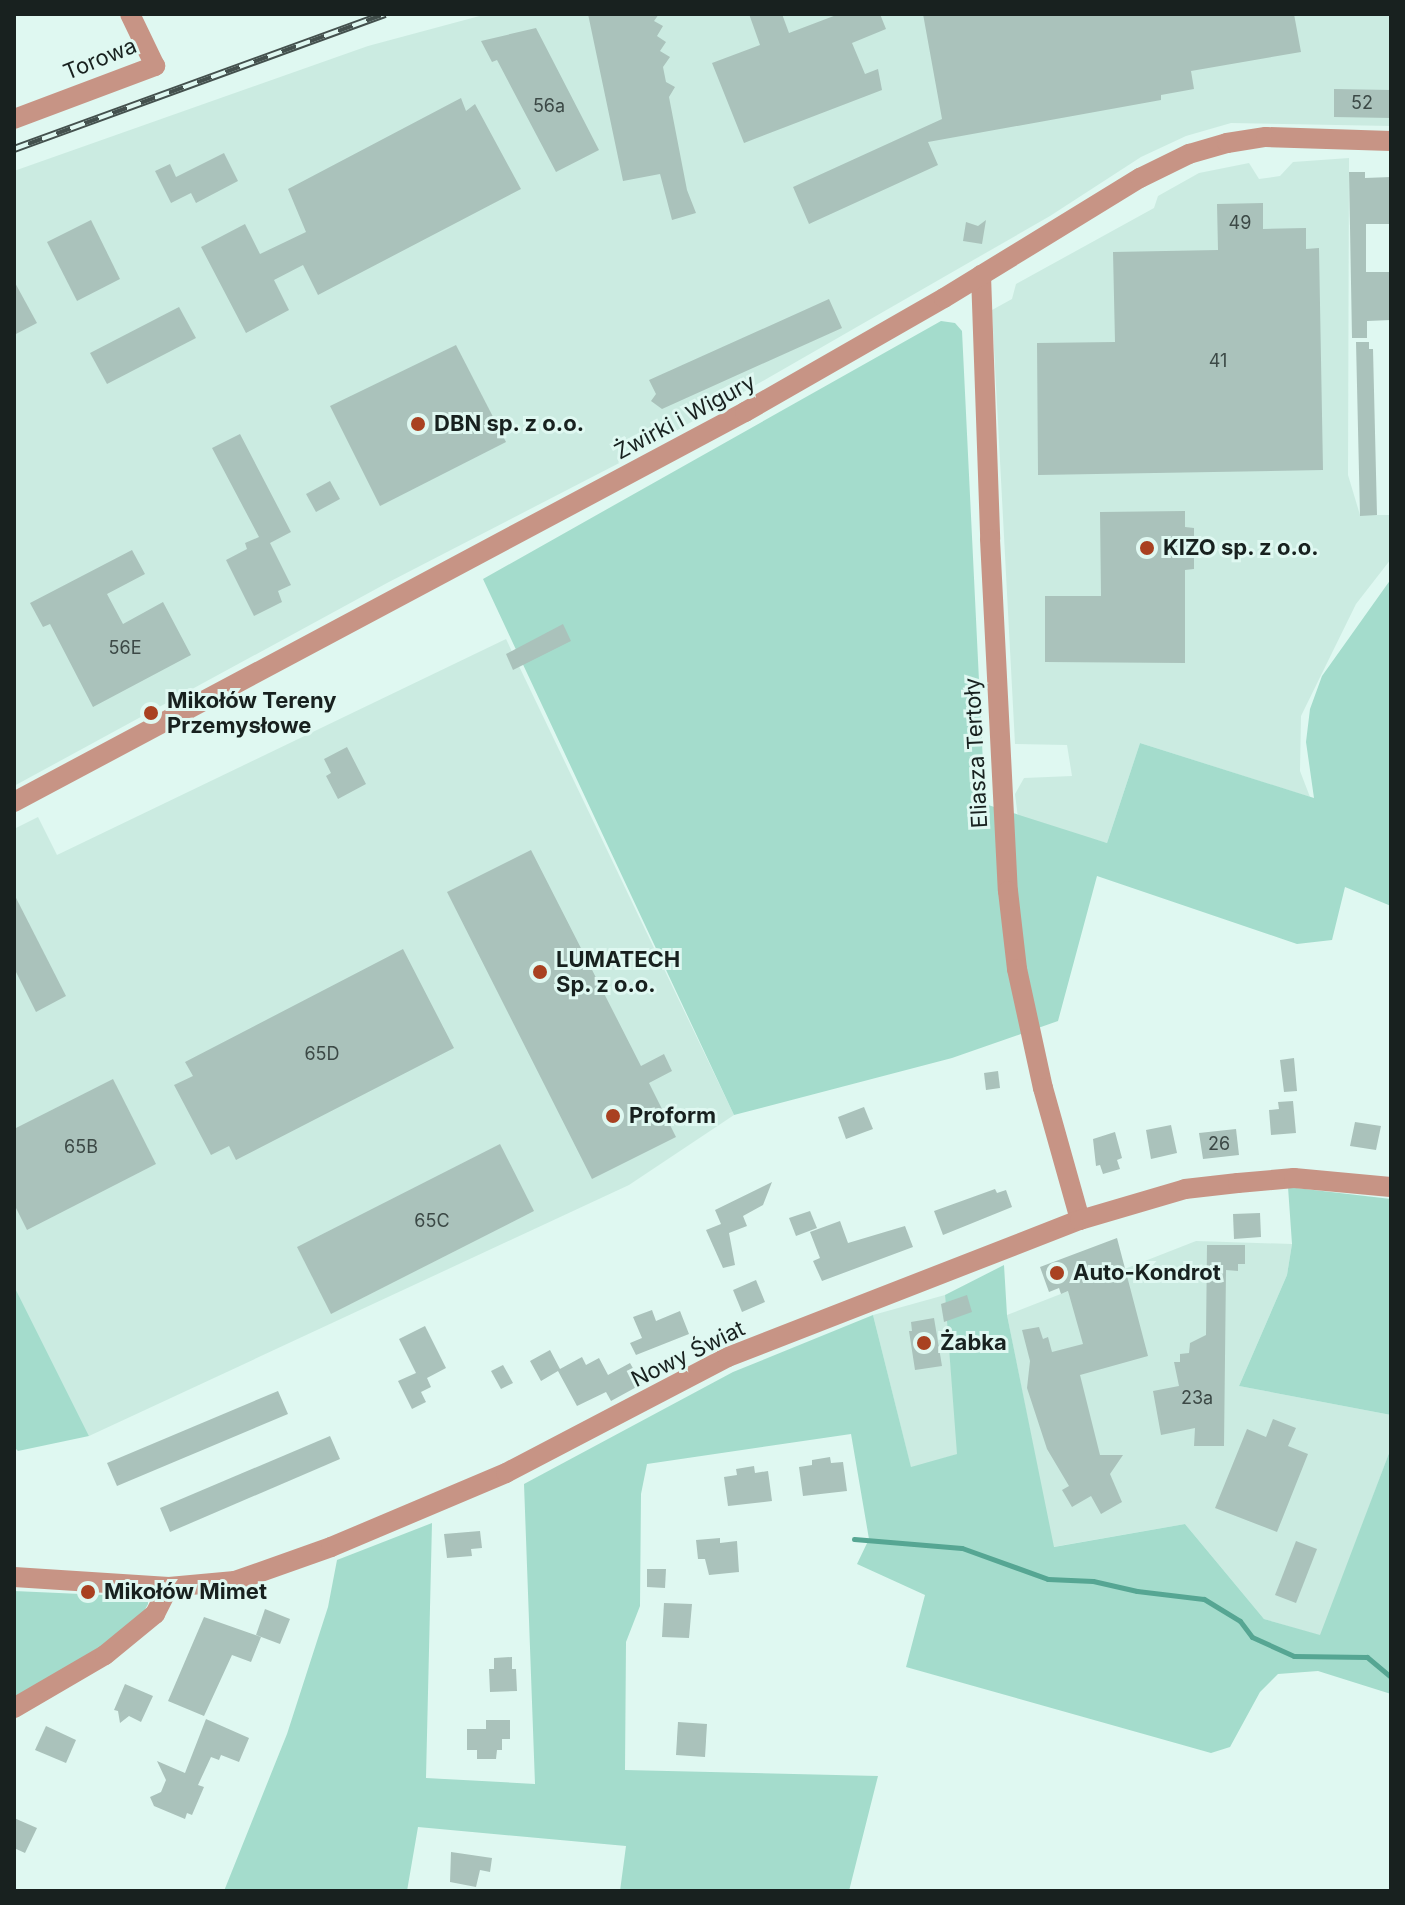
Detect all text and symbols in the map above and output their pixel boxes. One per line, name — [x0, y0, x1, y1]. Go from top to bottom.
street label: Torowa — [59, 32, 141, 86]
house number: 52 — [1351, 92, 1373, 114]
house number: 56a — [533, 95, 565, 117]
house number: 49 — [1229, 212, 1251, 234]
house number: 41 — [1209, 350, 1227, 372]
street label: Żwirki i Wigury — [610, 369, 760, 465]
place label: DBN sp. z o.o. — [434, 411, 585, 437]
marker: DBN sp. z o.o. — [409, 415, 427, 433]
place label: KIZO sp. z o.o. — [1163, 535, 1319, 561]
marker: KIZO sp. z o.o. — [1138, 539, 1156, 557]
house number: 56E — [109, 637, 141, 659]
street label: Eliasza Tertoły — [959, 677, 993, 829]
place label: Mikołów Tereny Przemysłowe — [167, 687, 336, 738]
marker: Mikołów Tereny Przemysłowe — [142, 704, 160, 722]
place label: LUMATECH Sp. z o.o. — [556, 946, 680, 998]
marker: LUMATECH Sp. z o.o. — [531, 963, 549, 981]
house number: 65D — [304, 1043, 340, 1065]
place label: Proform — [629, 1103, 716, 1129]
marker: Proform — [604, 1107, 622, 1125]
house number: 26 — [1208, 1133, 1230, 1155]
house number: 65B — [64, 1136, 98, 1158]
house number: 65C — [414, 1210, 450, 1232]
place label: Auto-Kondrot — [1073, 1260, 1221, 1286]
marker: Auto-Kondrot — [1048, 1264, 1066, 1282]
street label: Nowy Świat — [627, 1315, 749, 1393]
place label: Żabka — [940, 1330, 1007, 1356]
marker: Żabka — [915, 1334, 933, 1352]
house number: 23a — [1181, 1387, 1213, 1409]
place label: Mikołów Mimet — [104, 1579, 267, 1605]
marker: Mikołów Mimet — [79, 1583, 97, 1601]

